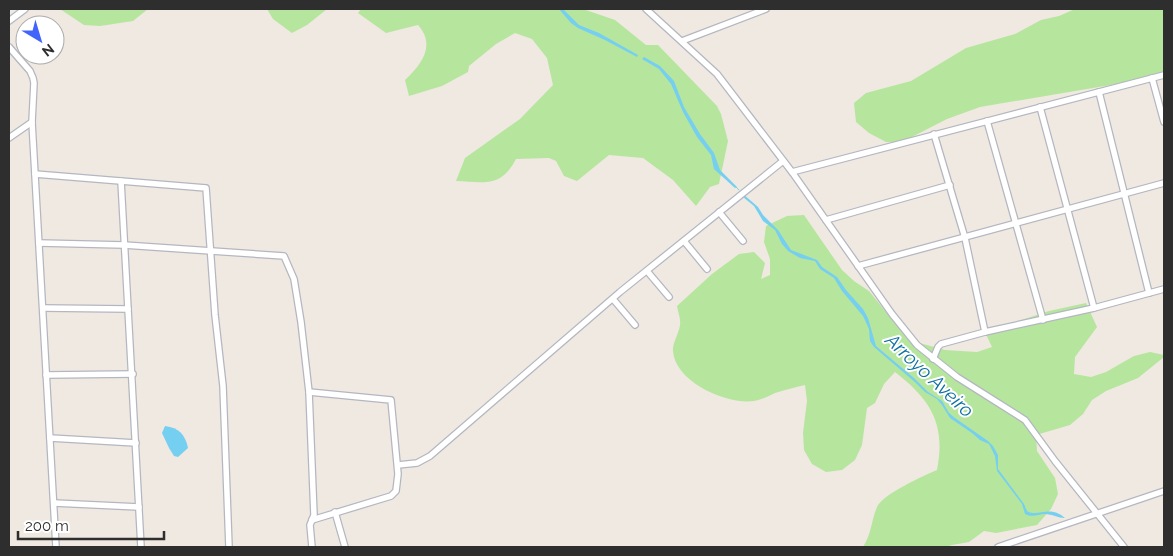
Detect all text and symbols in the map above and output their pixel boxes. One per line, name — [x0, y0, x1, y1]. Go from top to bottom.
north arrow — [15, 15, 65, 65]
text: N — [39, 41, 57, 60]
water label: Arroyo Aveiro — [881, 328, 979, 421]
scale bar — [18, 508, 164, 540]
text: 200 m — [25, 517, 69, 535]

